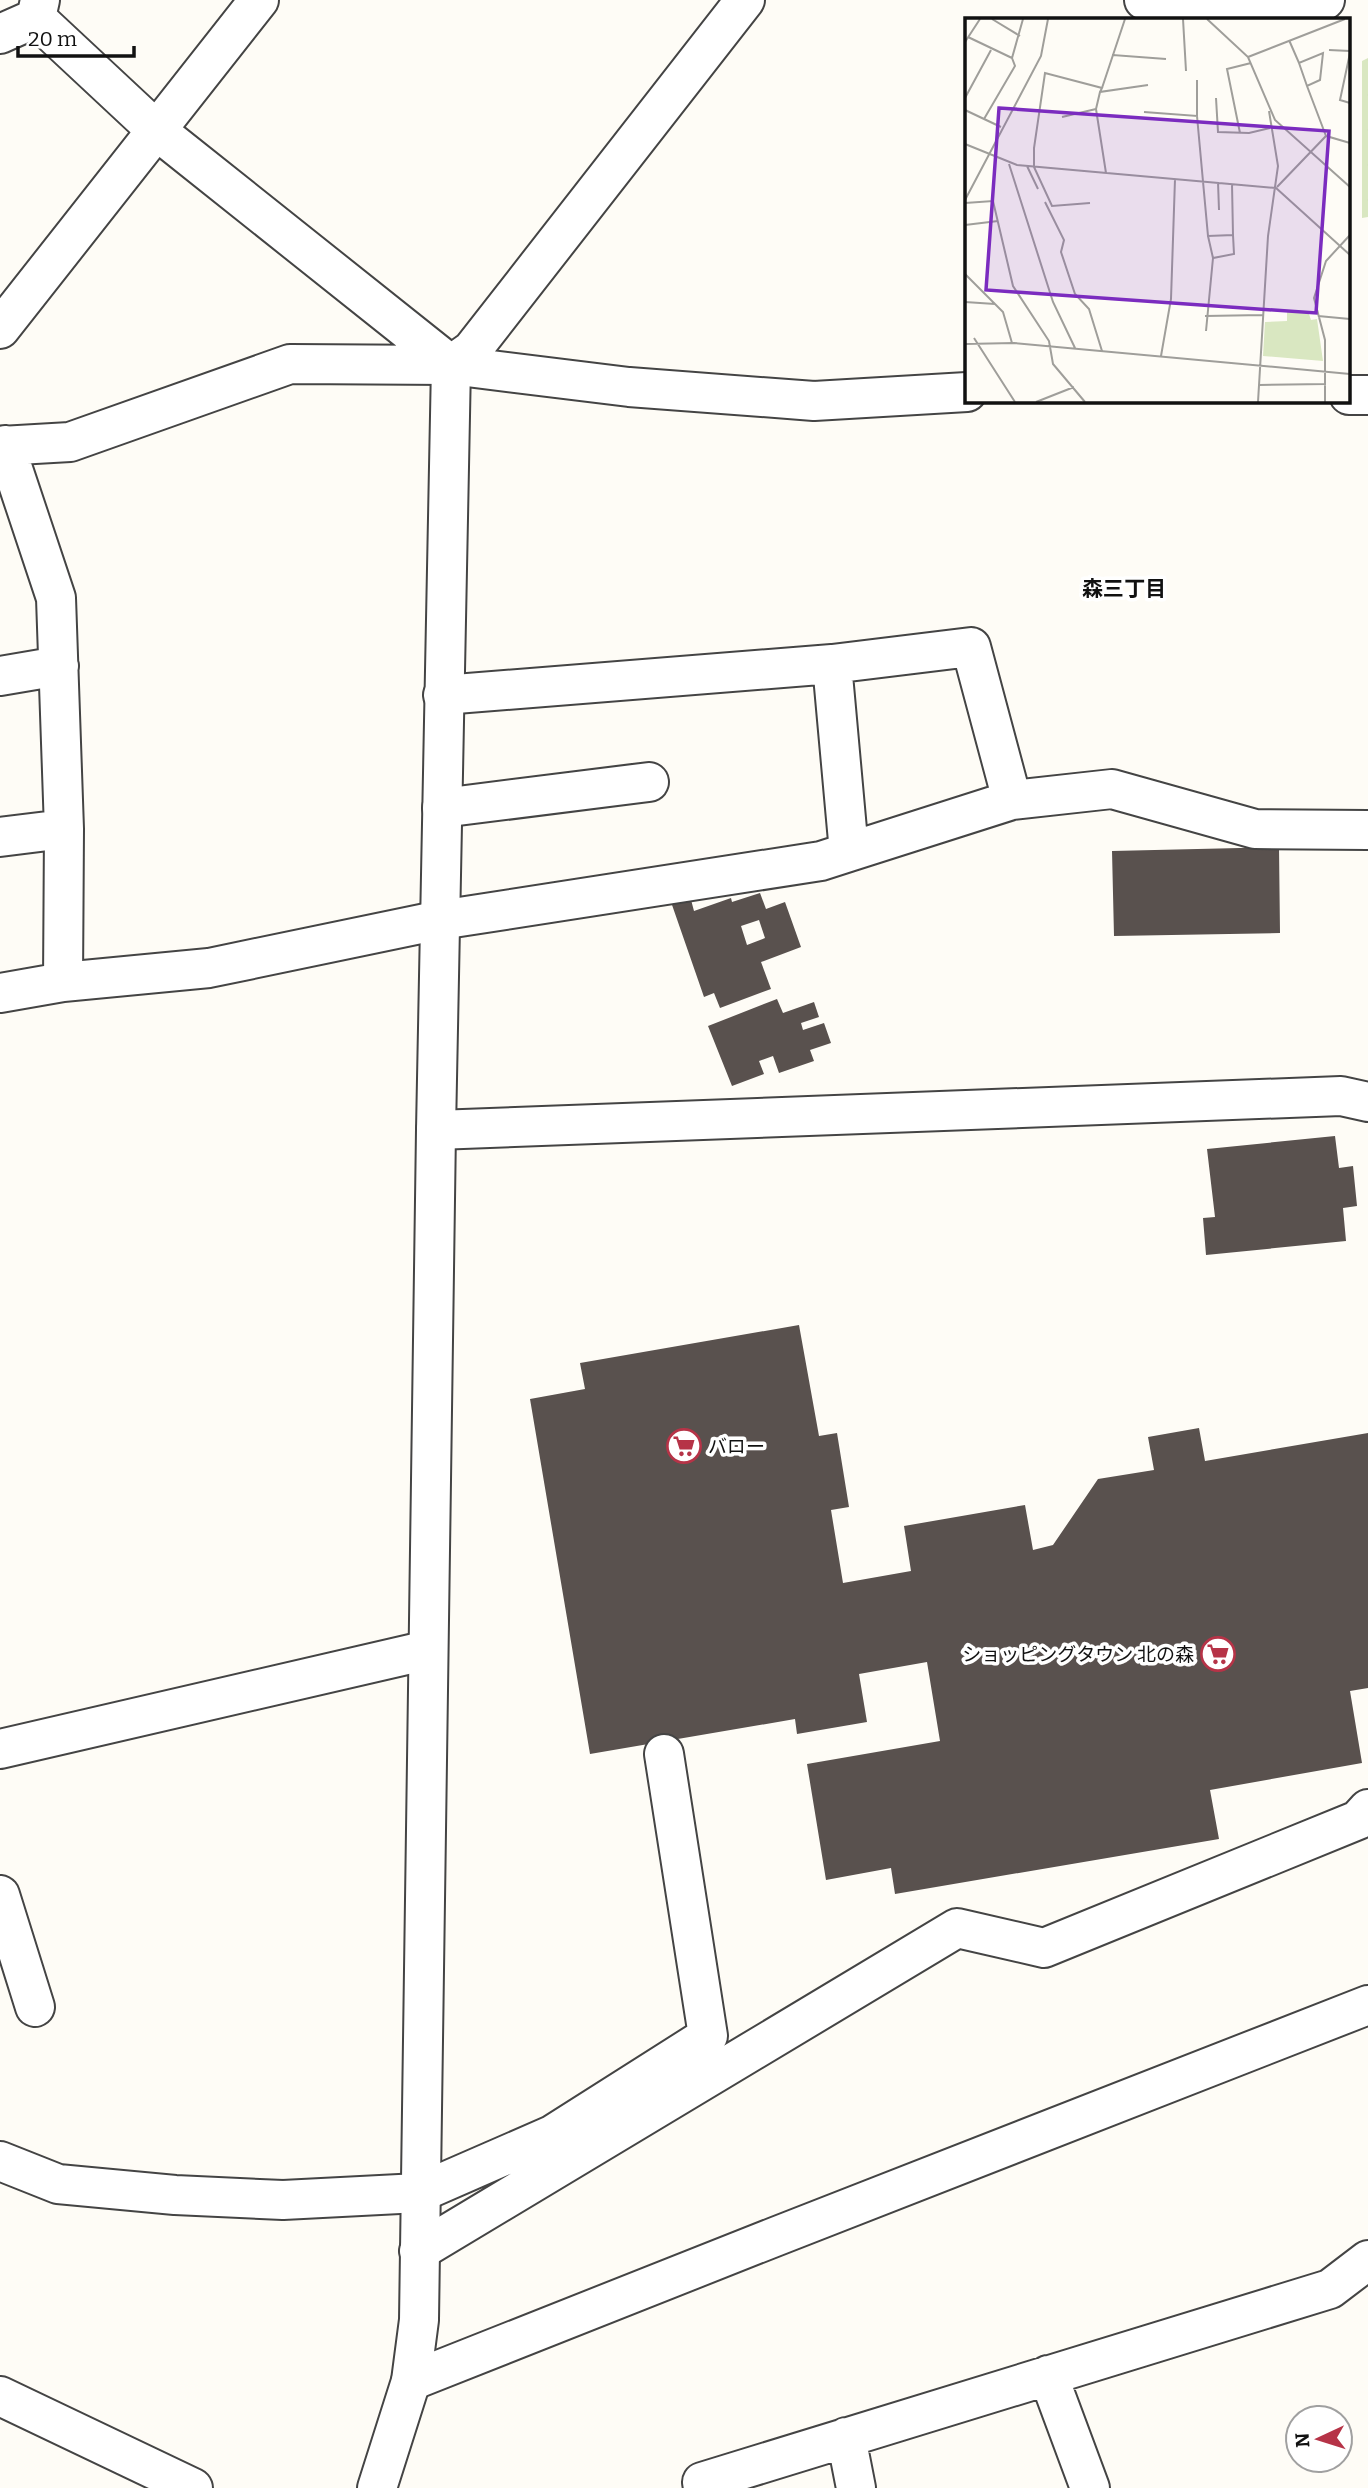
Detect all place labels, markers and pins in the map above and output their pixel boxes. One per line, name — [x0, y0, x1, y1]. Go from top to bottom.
supermarket icon: バロー — [665, 1427, 703, 1465]
place label: バロー — [708, 1435, 765, 1458]
supermarket icon: ショッピングタウン 北の森 — [1199, 1635, 1237, 1673]
place label: ショッピングタウン 北の森 — [962, 1643, 1194, 1666]

